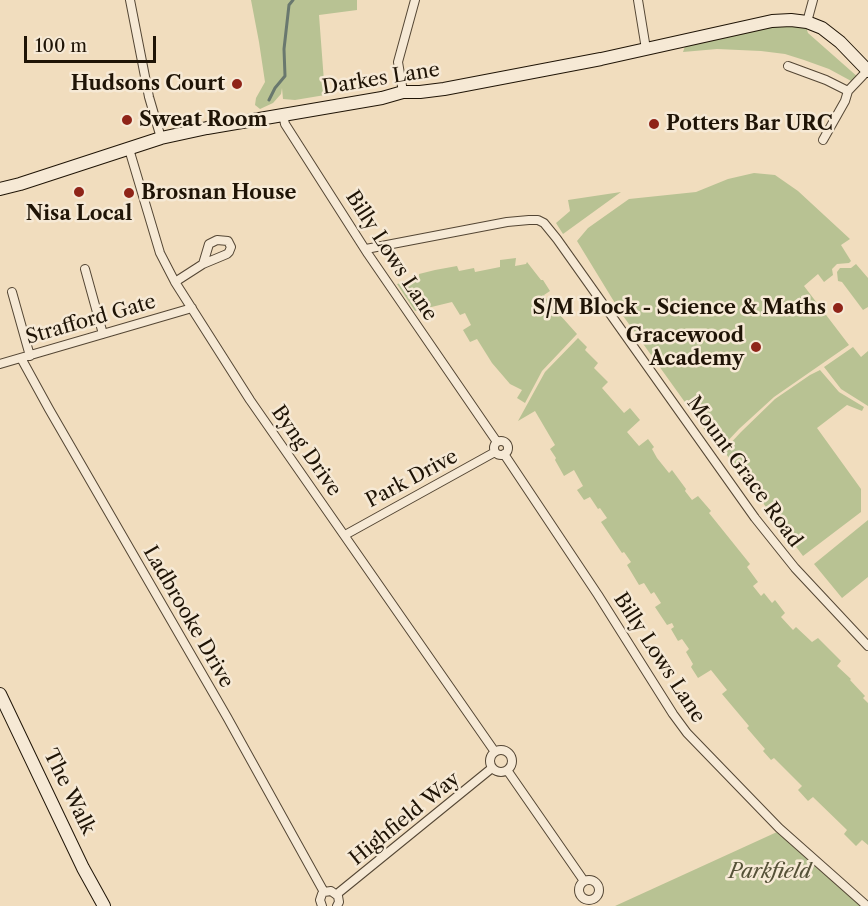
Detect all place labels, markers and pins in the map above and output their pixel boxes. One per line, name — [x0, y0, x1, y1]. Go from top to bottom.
place label: Hudsons Court — [71, 72, 225, 96]
marker: Hudsons Court — [230, 77, 244, 91]
place label: Sweat Room — [139, 108, 267, 132]
place label: Potters Bar URC — [666, 112, 833, 136]
marker: Sweat Room — [120, 113, 134, 127]
marker: Potters Bar URC — [647, 117, 661, 131]
place label: Brosnan House — [141, 181, 296, 205]
marker: Nisa Local — [72, 185, 86, 199]
marker: Brosnan House — [122, 186, 136, 200]
place label: Nisa Local — [26, 202, 132, 226]
place label: S/M Block - Science & Maths — [533, 296, 826, 320]
marker: S/M Block - Science & Maths — [831, 301, 845, 315]
place label: Gracewood Academy — [626, 324, 744, 371]
marker: Gracewood Academy — [749, 340, 763, 354]

